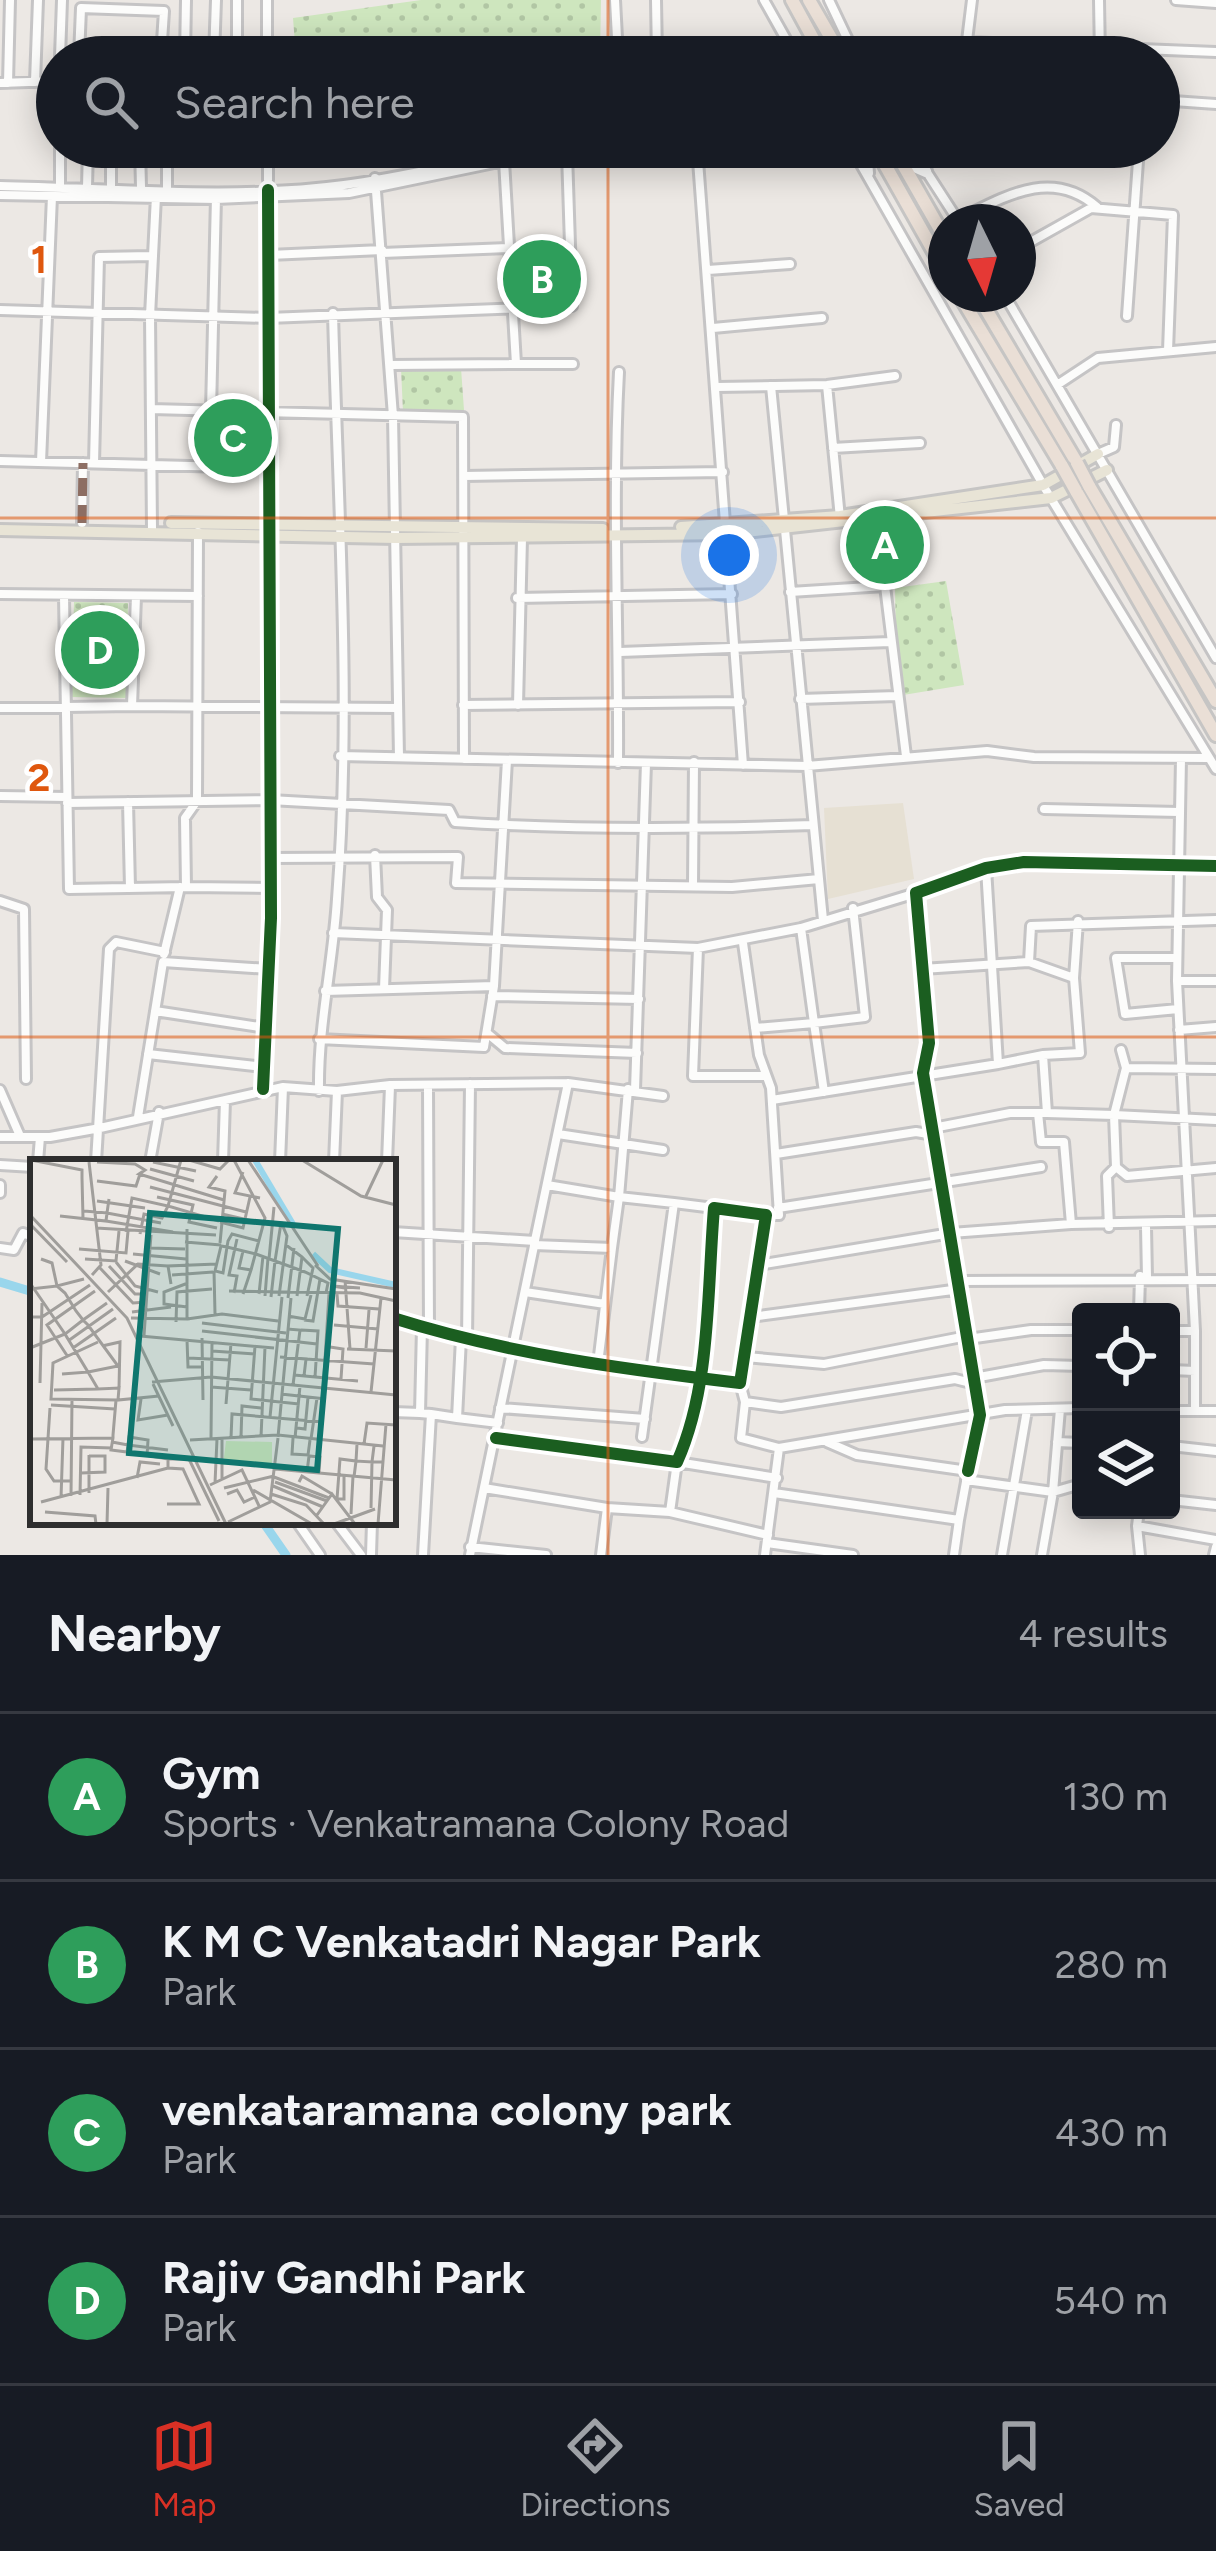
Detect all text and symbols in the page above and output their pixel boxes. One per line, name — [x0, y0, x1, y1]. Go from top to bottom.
search box — [36, 36, 1180, 168]
icon: search — [78, 69, 144, 135]
text: Search here — [174, 75, 414, 129]
north arrow — [928, 204, 1036, 312]
pin: B — [503, 234, 581, 324]
text: 1 — [31, 236, 47, 283]
pin: C — [194, 393, 272, 483]
pin: A — [846, 500, 924, 590]
your location — [699, 525, 759, 585]
pin: D — [61, 605, 139, 695]
text: 2 — [28, 754, 50, 801]
inset map — [30, 1159, 396, 1525]
map controls — [1072, 1303, 1180, 1519]
button: locate — [1072, 1303, 1180, 1411]
button: layers — [1072, 1411, 1180, 1519]
text: Nearby — [48, 1603, 221, 1664]
text: 4 results — [1018, 1610, 1168, 1657]
text: Gym — [162, 1746, 261, 1800]
text: A — [73, 1773, 101, 1820]
text: 130 m — [1063, 1773, 1168, 1820]
text: Sports · Venkatramana Colony Road — [162, 1800, 789, 1847]
text: K M C Venkatadri Nagar Park — [162, 1914, 761, 1968]
text: B — [75, 1941, 99, 1988]
text: 280 m — [1054, 1941, 1168, 1988]
text: Park — [162, 1968, 236, 2015]
text: venkataramana colony park — [162, 2082, 732, 2136]
text: C — [73, 2109, 101, 2156]
text: 430 m — [1055, 2109, 1168, 2156]
text: Park — [162, 2136, 236, 2183]
text: Rajiv Gandhi Park — [162, 2250, 525, 2304]
text: D — [73, 2277, 101, 2324]
text: 540 m — [1054, 2277, 1168, 2324]
text: Park — [162, 2304, 236, 2351]
tab: Map — [151, 2413, 217, 2524]
tab: Directions — [520, 2413, 671, 2524]
tab: Saved — [974, 2413, 1065, 2524]

